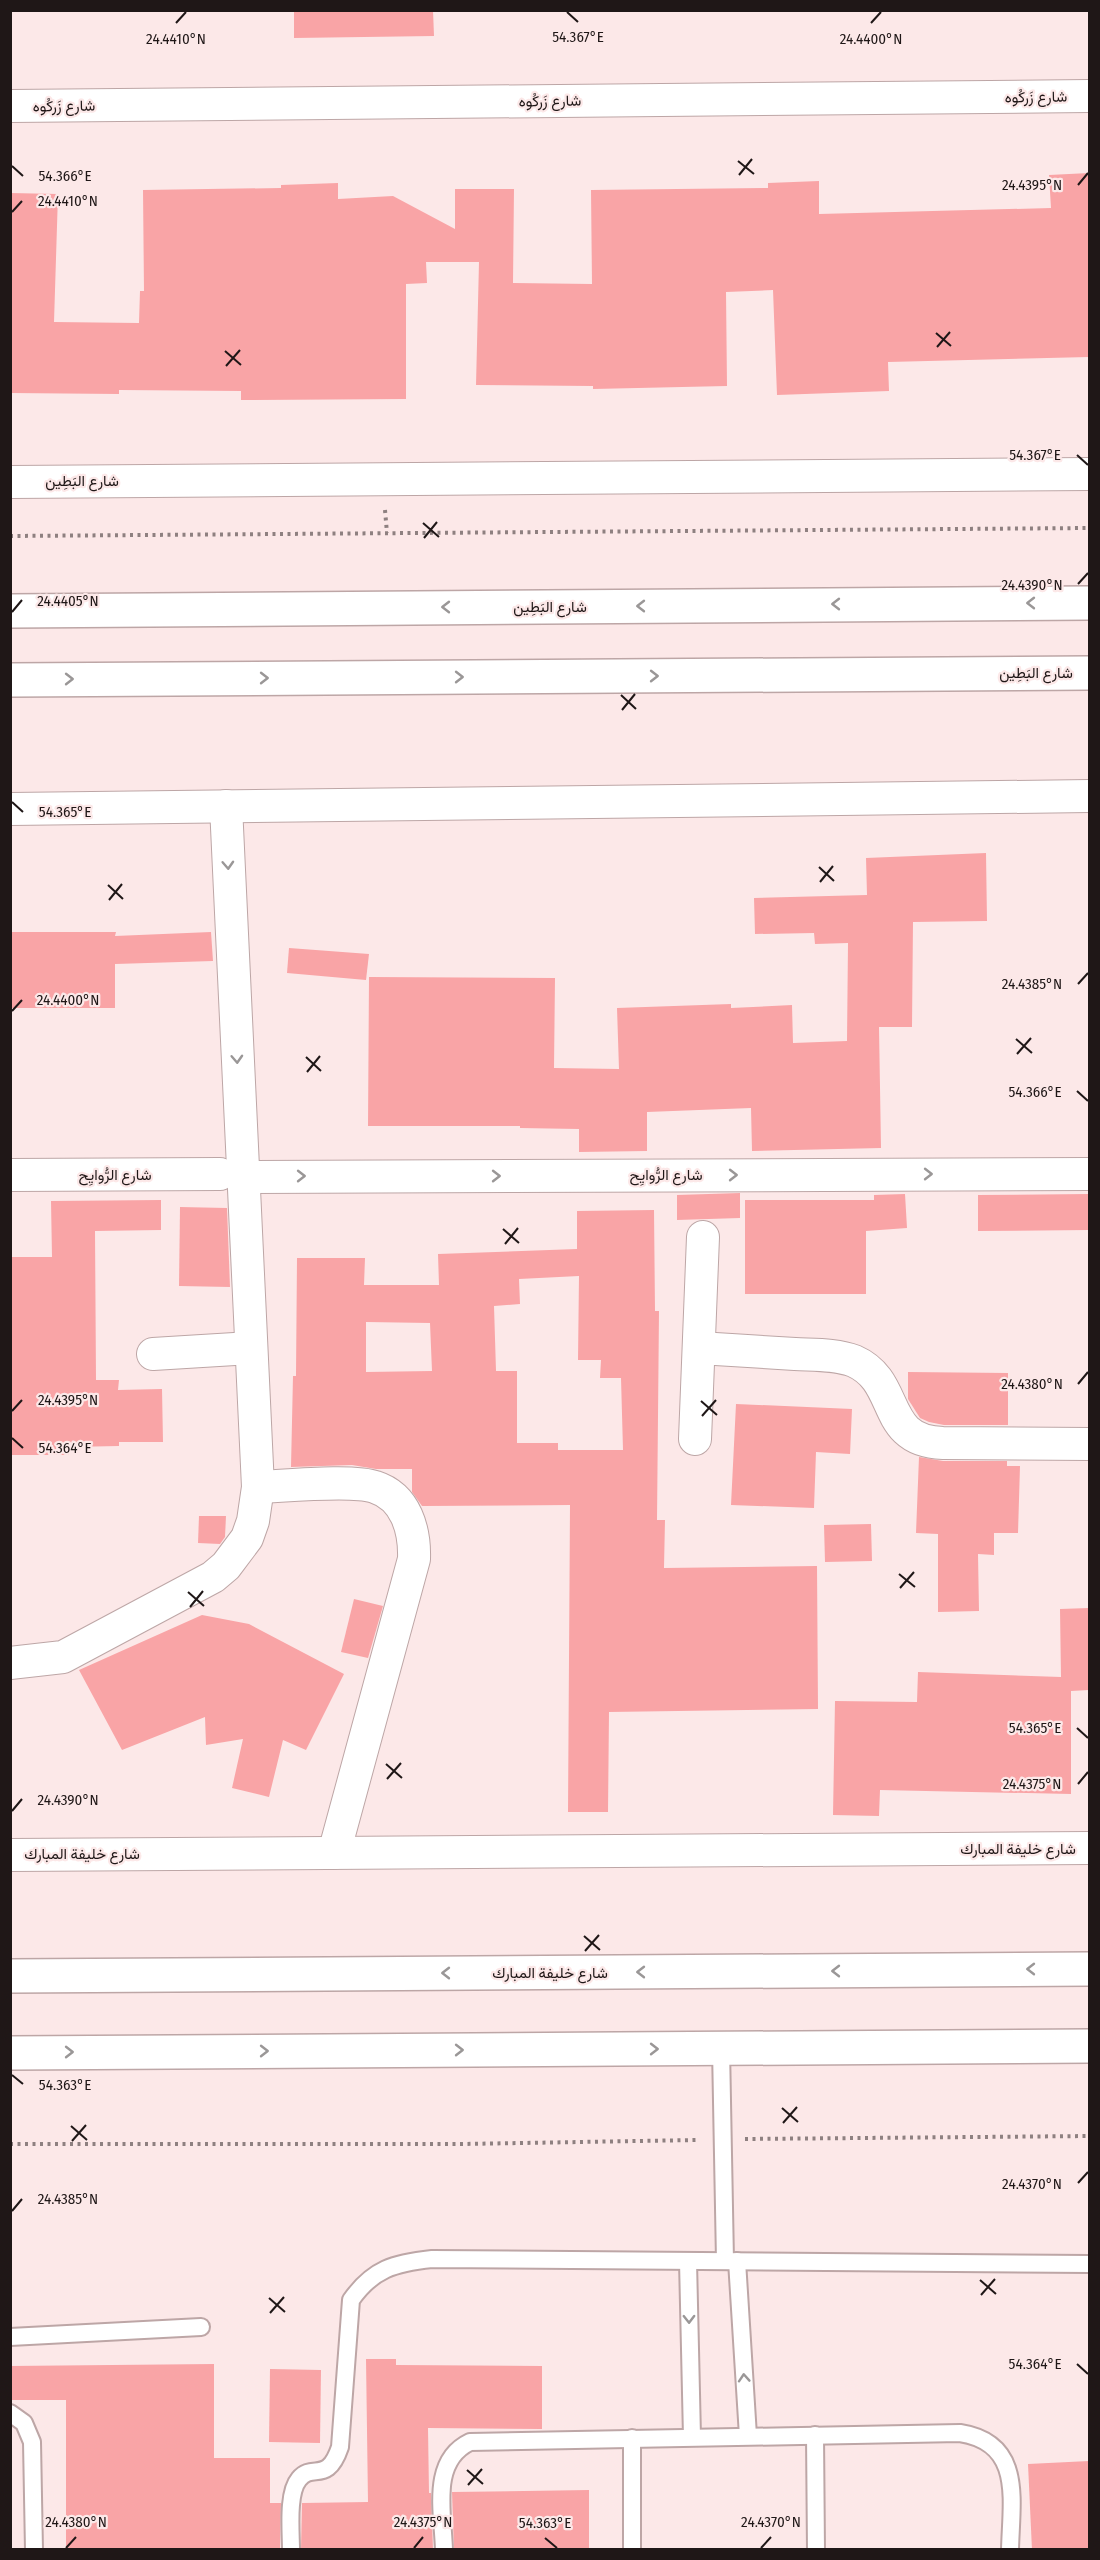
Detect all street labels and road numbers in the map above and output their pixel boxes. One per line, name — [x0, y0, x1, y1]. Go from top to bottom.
street label: شارع زَركُوه — [1005, 87, 1068, 109]
street label: شارع زَركُوه — [519, 91, 582, 113]
street label: شارع زَركُوه — [33, 96, 96, 118]
street label: شارع البَطِين — [45, 472, 119, 492]
street label: شارع البَطِين — [513, 598, 587, 618]
street label: شارع البَطِين — [999, 664, 1073, 684]
street label: شارع الرُّوايِح — [78, 1166, 152, 1186]
street label: شارع الرُّوايِح — [629, 1166, 703, 1186]
street label: شارع خليفة المبارك — [960, 1840, 1076, 1860]
street label: شارع خليفة المبارك — [24, 1845, 140, 1865]
street label: شارع خليفة المبارك — [492, 1964, 608, 1984]

